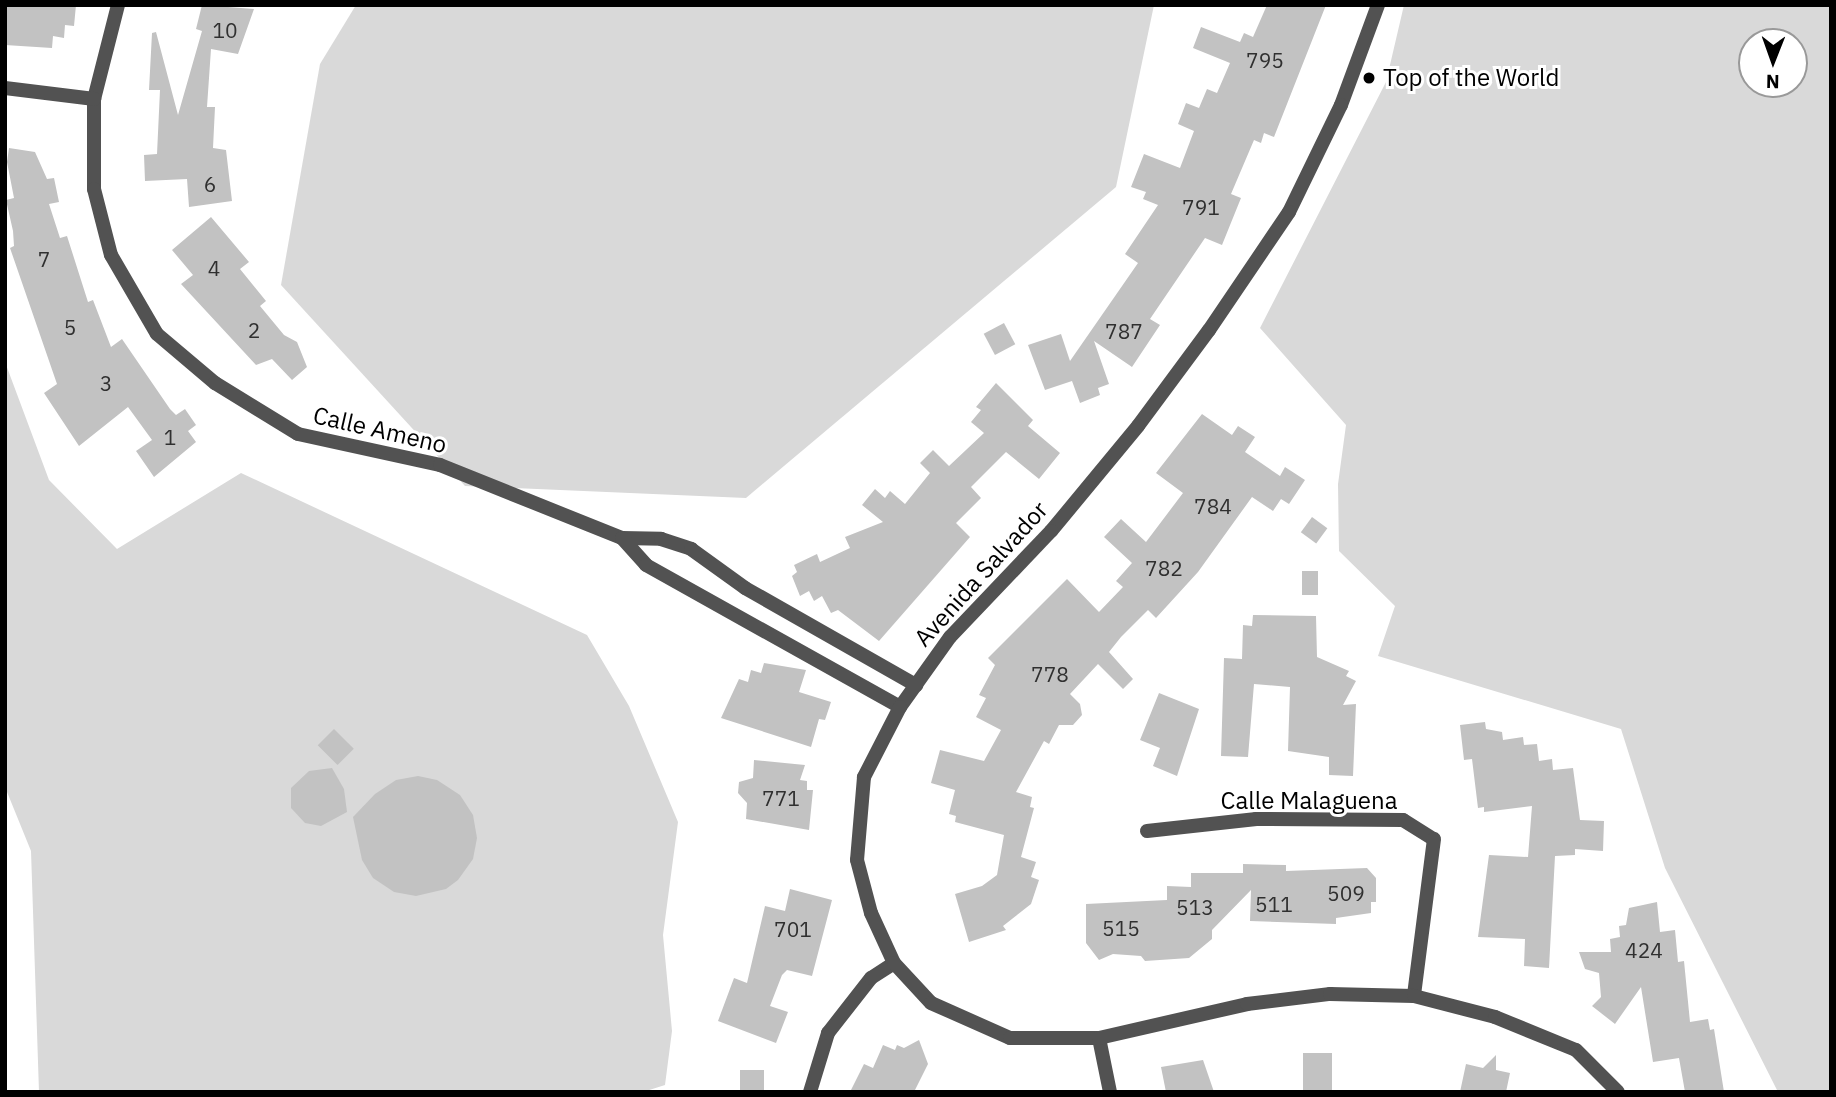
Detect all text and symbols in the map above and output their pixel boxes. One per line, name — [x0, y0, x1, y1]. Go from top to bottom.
house number: 10 — [212, 17, 238, 43]
north arrow — [1738, 28, 1808, 98]
house number: 795 — [1246, 47, 1284, 73]
place label: Top of the World — [1383, 64, 1560, 92]
marker: Top of the World — [1361, 70, 1377, 86]
text: N — [1766, 70, 1780, 94]
house number: 6 — [204, 171, 216, 197]
house number: 791 — [1182, 194, 1220, 220]
house number: 7 — [38, 246, 50, 272]
house number: 4 — [208, 255, 220, 281]
house number: 5 — [64, 314, 76, 340]
house number: 2 — [248, 317, 260, 343]
house number: 787 — [1105, 318, 1143, 344]
house number: 3 — [100, 370, 112, 396]
street label: Calle Ameno — [310, 401, 450, 459]
house number: 1 — [164, 424, 176, 450]
house number: 784 — [1194, 493, 1232, 519]
street label: Avenida Salvador — [908, 495, 1054, 653]
house number: 782 — [1145, 555, 1183, 581]
house number: 778 — [1031, 661, 1069, 687]
house number: 771 — [762, 785, 800, 811]
street label: Calle Malaguena — [1221, 787, 1397, 815]
house number: 509 — [1327, 880, 1365, 906]
house number: 511 — [1255, 891, 1293, 917]
house number: 513 — [1176, 894, 1214, 920]
house number: 515 — [1102, 915, 1140, 941]
house number: 701 — [774, 916, 812, 942]
house number: 424 — [1625, 937, 1663, 963]

